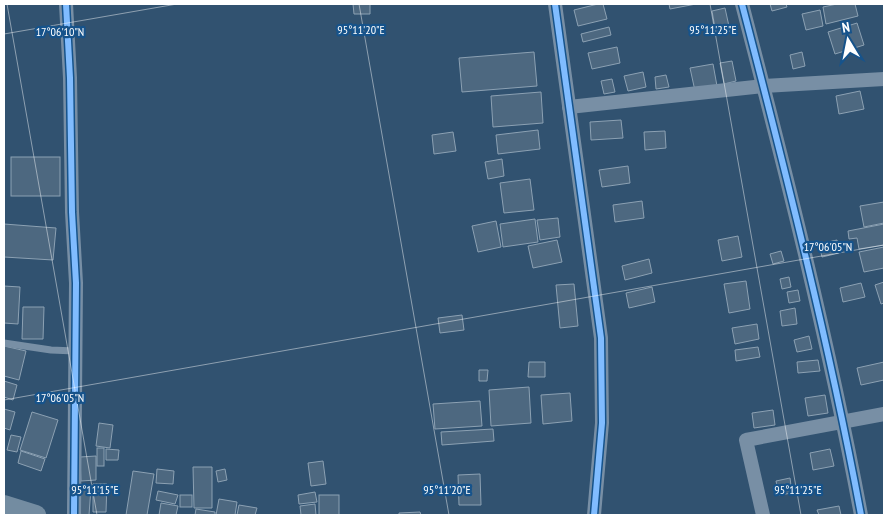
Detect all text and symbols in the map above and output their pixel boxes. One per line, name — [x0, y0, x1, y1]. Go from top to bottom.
north arrow — [823, 15, 873, 65]
text: N — [840, 18, 851, 37]
text: 95°11'20"E — [337, 22, 385, 37]
text: 95°11'25"E — [689, 22, 737, 37]
text: 17°06'10"N — [36, 24, 84, 39]
text: 17°06'05"N — [804, 239, 852, 254]
text: 17°06'05"N — [36, 390, 84, 405]
text: 95°11'15"E — [71, 482, 119, 497]
text: 95°11'20"E — [423, 482, 471, 497]
text: 95°11'25"E — [774, 482, 822, 497]

